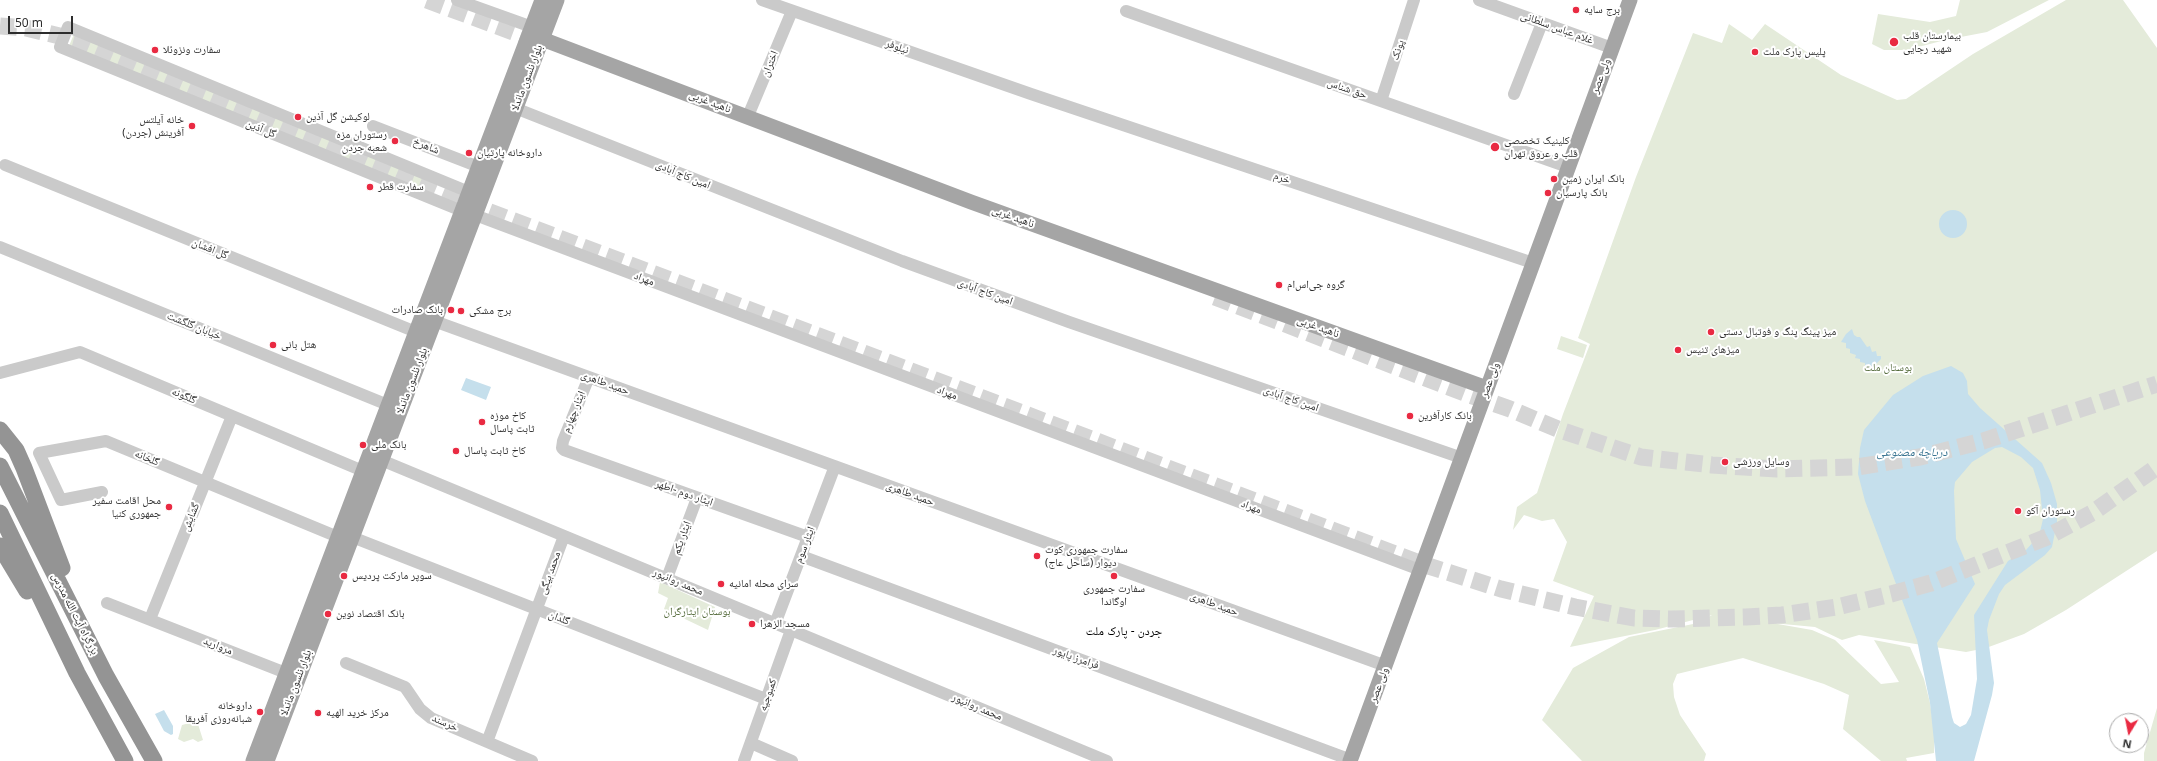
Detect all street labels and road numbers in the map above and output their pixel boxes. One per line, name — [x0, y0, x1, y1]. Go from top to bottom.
street label: غلام عباس سلطانی — [1519, 9, 1595, 47]
street label: نیلوفر — [884, 37, 910, 57]
street label: پونک — [1389, 38, 1407, 62]
street label: بلوار نلسون ماندلا — [508, 43, 546, 113]
street label: اختران — [759, 49, 781, 79]
street label: ولی عصر — [1588, 57, 1614, 95]
street label: حق شناس — [1325, 76, 1369, 102]
street label: ناهید غربی — [687, 88, 733, 116]
street label: گل آذین — [244, 117, 278, 141]
street label: شاهرخ — [411, 135, 441, 157]
street label: امین کاج آبادی — [654, 158, 712, 192]
street label: خرم — [1272, 169, 1292, 187]
street label: ناهید غربی — [990, 203, 1036, 231]
street label: گل‌ افشان — [190, 236, 230, 262]
street label: مهراد — [632, 269, 656, 289]
street label: امین کاج آبادی — [956, 276, 1014, 308]
street label: خیابان گلگشت — [165, 309, 223, 343]
street label: ناهید غربی — [1295, 313, 1341, 341]
street label: بلوار نلسون ماندلا — [393, 346, 431, 416]
street label: ولی عصر — [1478, 361, 1502, 399]
street label: حمید طاهری — [579, 368, 631, 398]
street label: مهراد — [935, 383, 959, 403]
street label: امین کاج آبادی — [1261, 383, 1321, 415]
street label: گلگونه — [170, 385, 198, 407]
street label: ایثار چهارم — [560, 389, 588, 435]
street label: گلخانه — [133, 447, 161, 469]
street label: ایثار دوم -اطهر — [653, 477, 715, 509]
street label: حمید طاهری — [884, 479, 936, 509]
street label: مهراد — [1239, 497, 1263, 517]
street label: گشایش — [179, 501, 203, 533]
street label: ایثار یکم — [670, 519, 694, 557]
street label: ایثار سوم — [792, 525, 818, 565]
street label: محمد بيگی — [536, 550, 564, 596]
street label: محمد روانپور — [651, 566, 705, 598]
street label: بزرگراه آیت الله مدرس — [49, 571, 101, 657]
street label: حمید طاهری — [1188, 589, 1240, 619]
street label: گلدان — [547, 608, 571, 628]
street label: مروارید — [201, 634, 235, 658]
street label: فرامرز پایور — [1051, 644, 1101, 672]
street label: بلوار نلسون ماندلا — [277, 648, 315, 718]
street label: ولی عصر — [1367, 666, 1391, 704]
street label: کمبوجیه — [756, 677, 780, 713]
street label: محمد روانپور — [950, 691, 1004, 723]
street label: خرسند — [430, 711, 460, 735]

